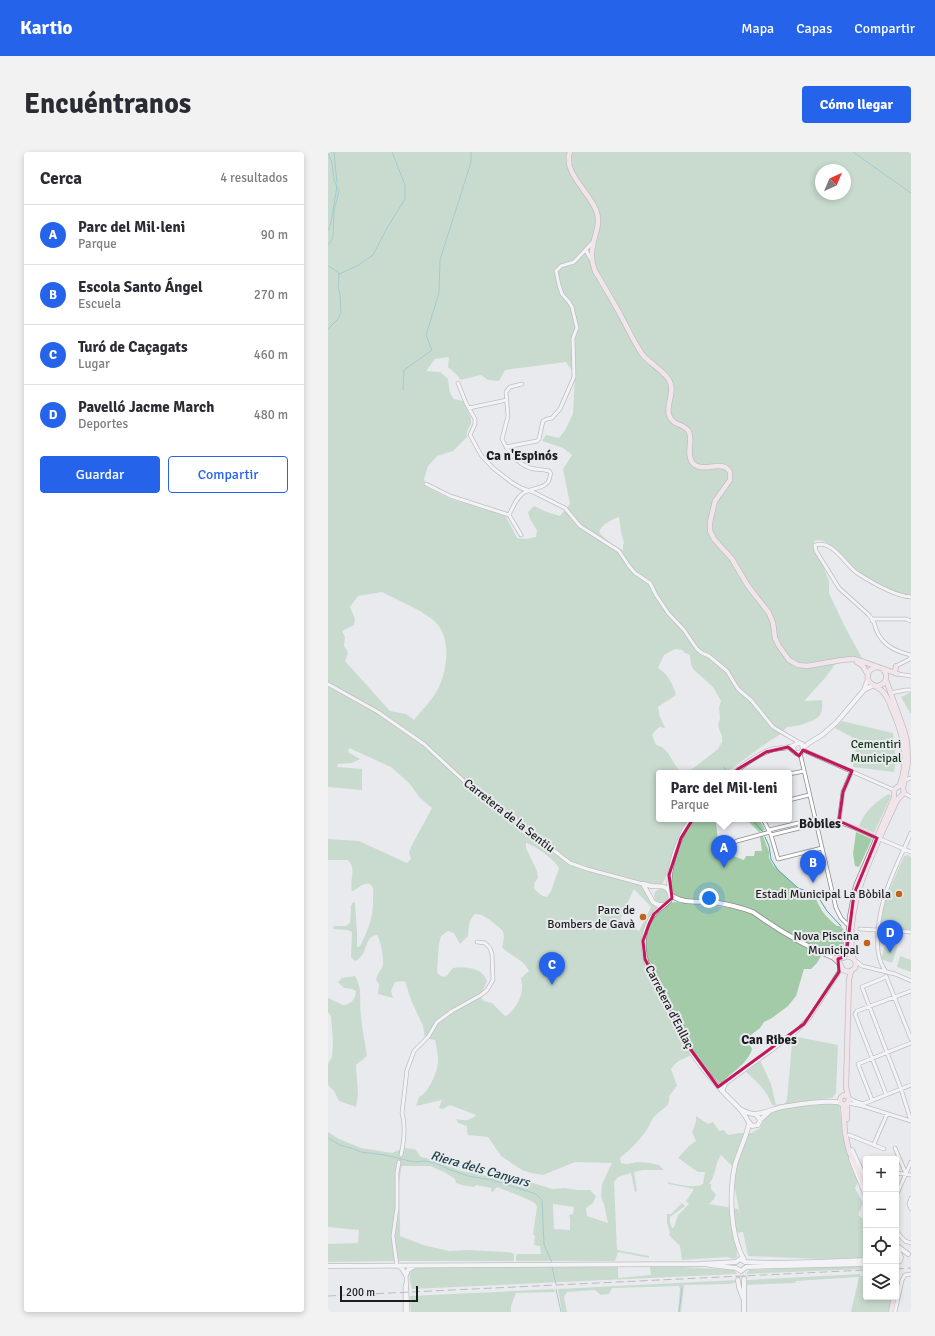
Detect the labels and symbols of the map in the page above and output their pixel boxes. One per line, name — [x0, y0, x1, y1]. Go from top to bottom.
north arrow — [815, 164, 851, 200]
district label: Ca n'Espinós — [486, 448, 558, 464]
park label: Cementiri Municipal — [850, 737, 902, 766]
street label: Carretera de la Sentiu — [460, 776, 558, 856]
district label: Bòbiles — [799, 816, 841, 832]
pin: A — [711, 835, 737, 868]
pin: B — [800, 850, 826, 883]
place label: Estadi Municipal La Bòbila — [755, 887, 891, 902]
your location — [699, 888, 719, 908]
marker: Estadi Municipal La Bòbila — [894, 889, 904, 899]
place label: Parc de Bombers de Gavà — [547, 903, 635, 932]
marker: Parc de Bombers de Gavà — [638, 912, 648, 922]
pin: D — [877, 920, 903, 953]
place label: Nova Piscina Municipal — [794, 929, 859, 958]
marker: Nova Piscina Municipal — [862, 938, 872, 948]
pin: C — [539, 952, 565, 985]
street label: Carretera d'Enllaç — [641, 963, 697, 1052]
district label: Can Ribes — [741, 1032, 797, 1048]
water label: Riera dels Canyars — [429, 1147, 532, 1191]
scale bar — [340, 1284, 418, 1303]

